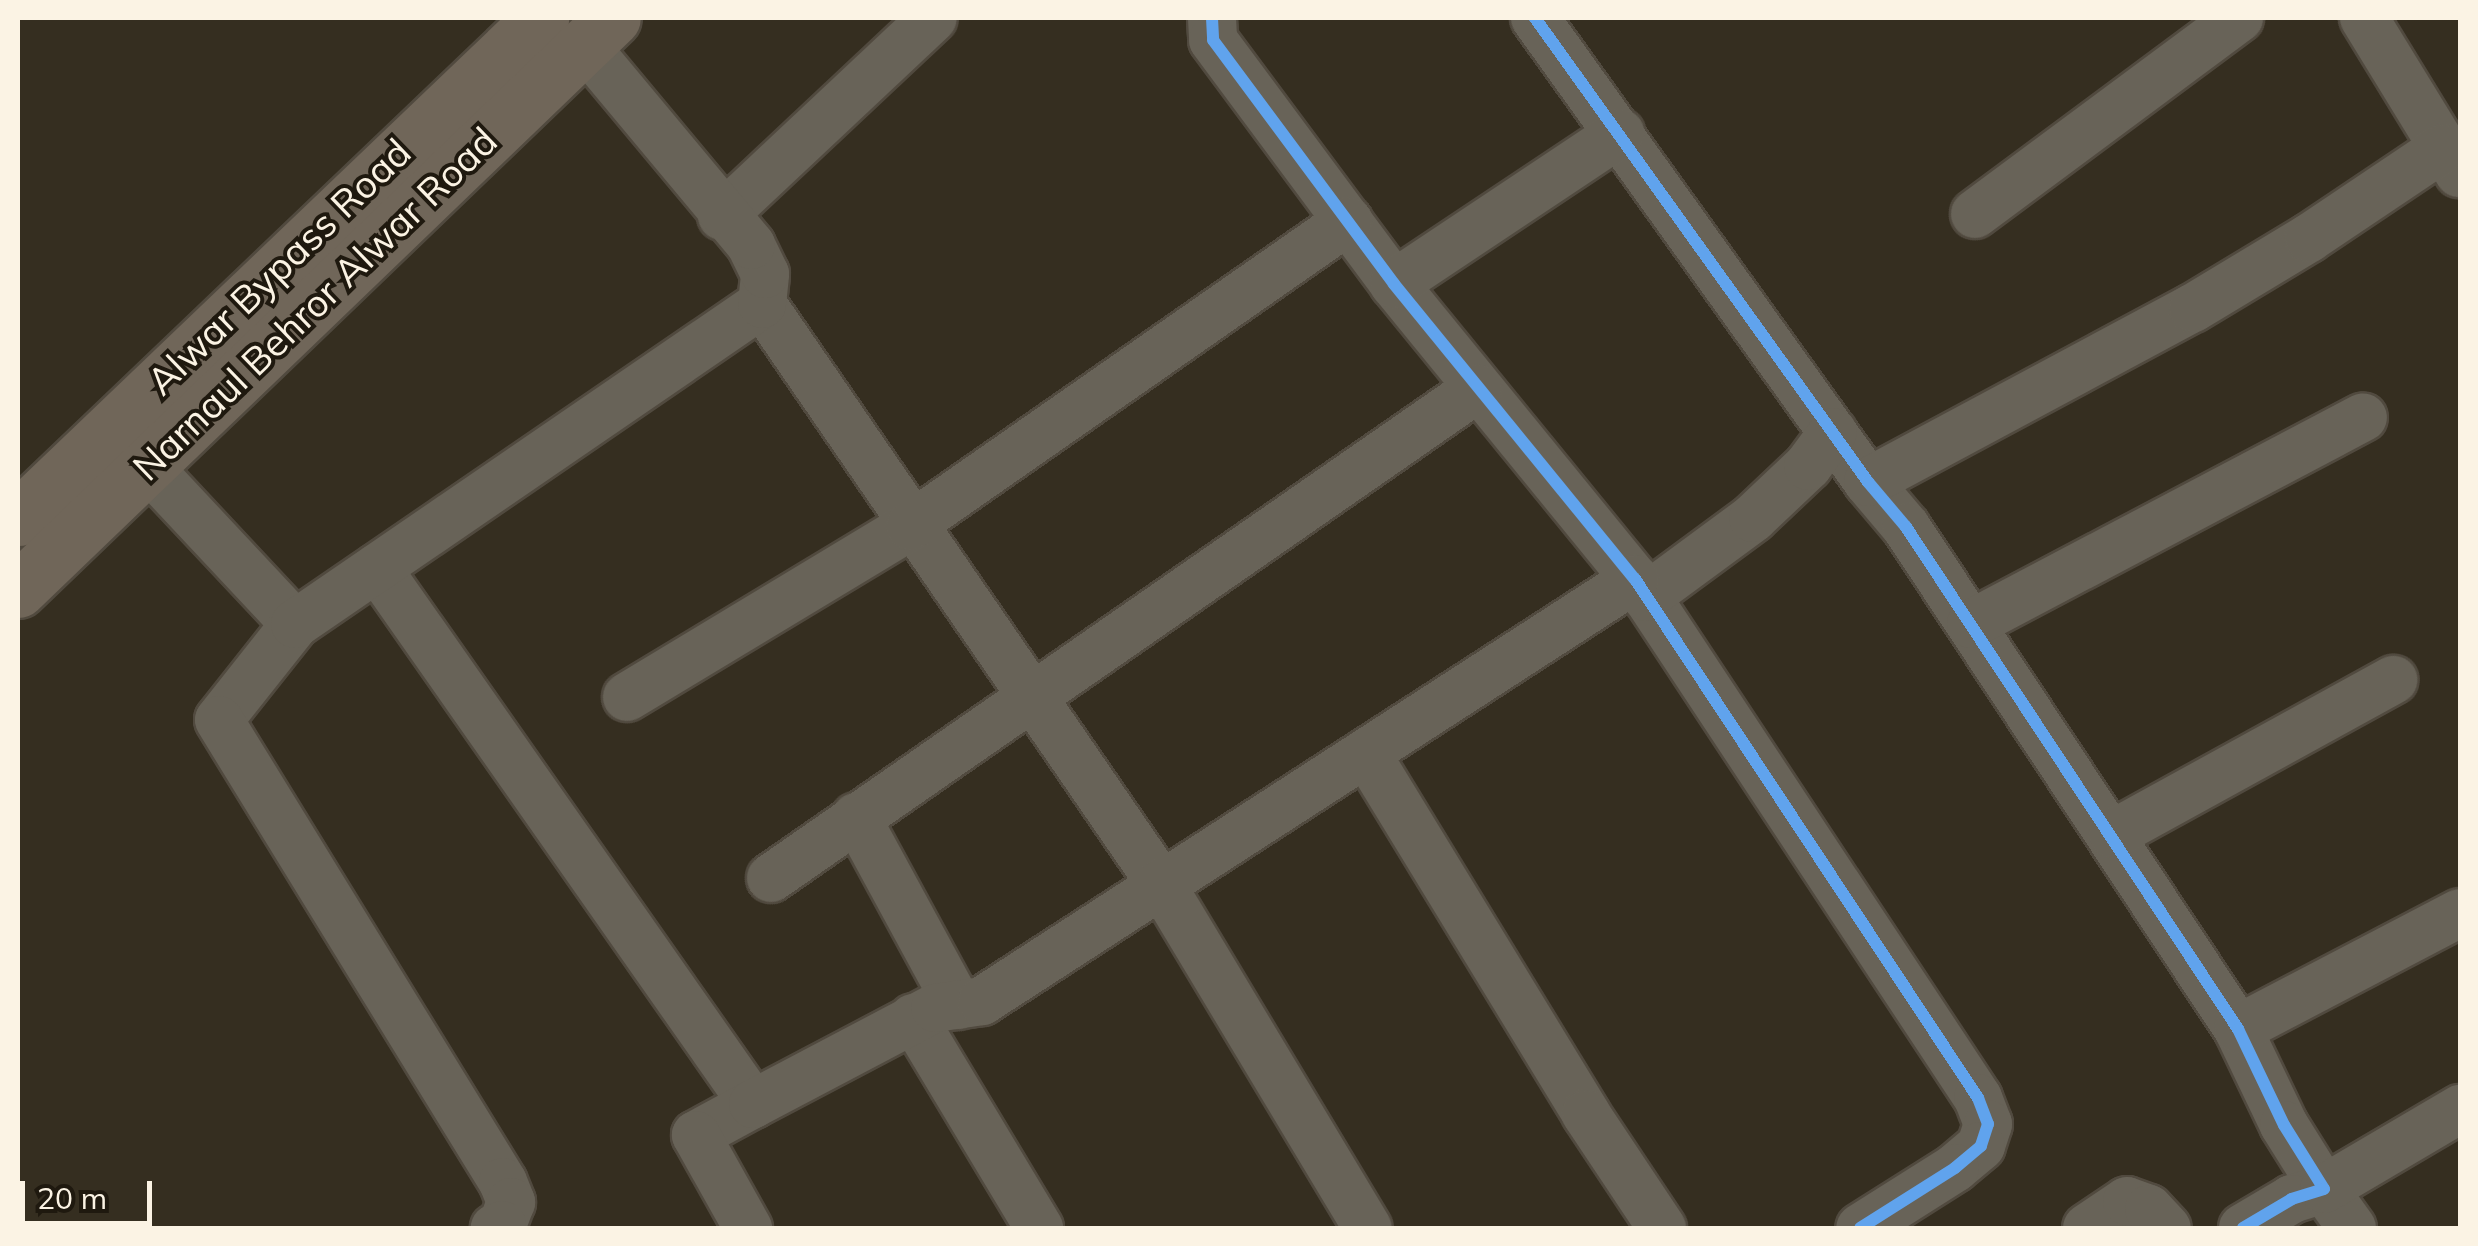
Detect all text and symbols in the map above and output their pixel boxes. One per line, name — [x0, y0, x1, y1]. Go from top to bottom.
street label: Narnaul Behror Alwar Road — [124, 118, 506, 490]
street label: Alwar Bypass Road — [138, 130, 420, 404]
scale bar — [25, 1161, 158, 1223]
text: 20 m — [37, 1179, 107, 1217]

